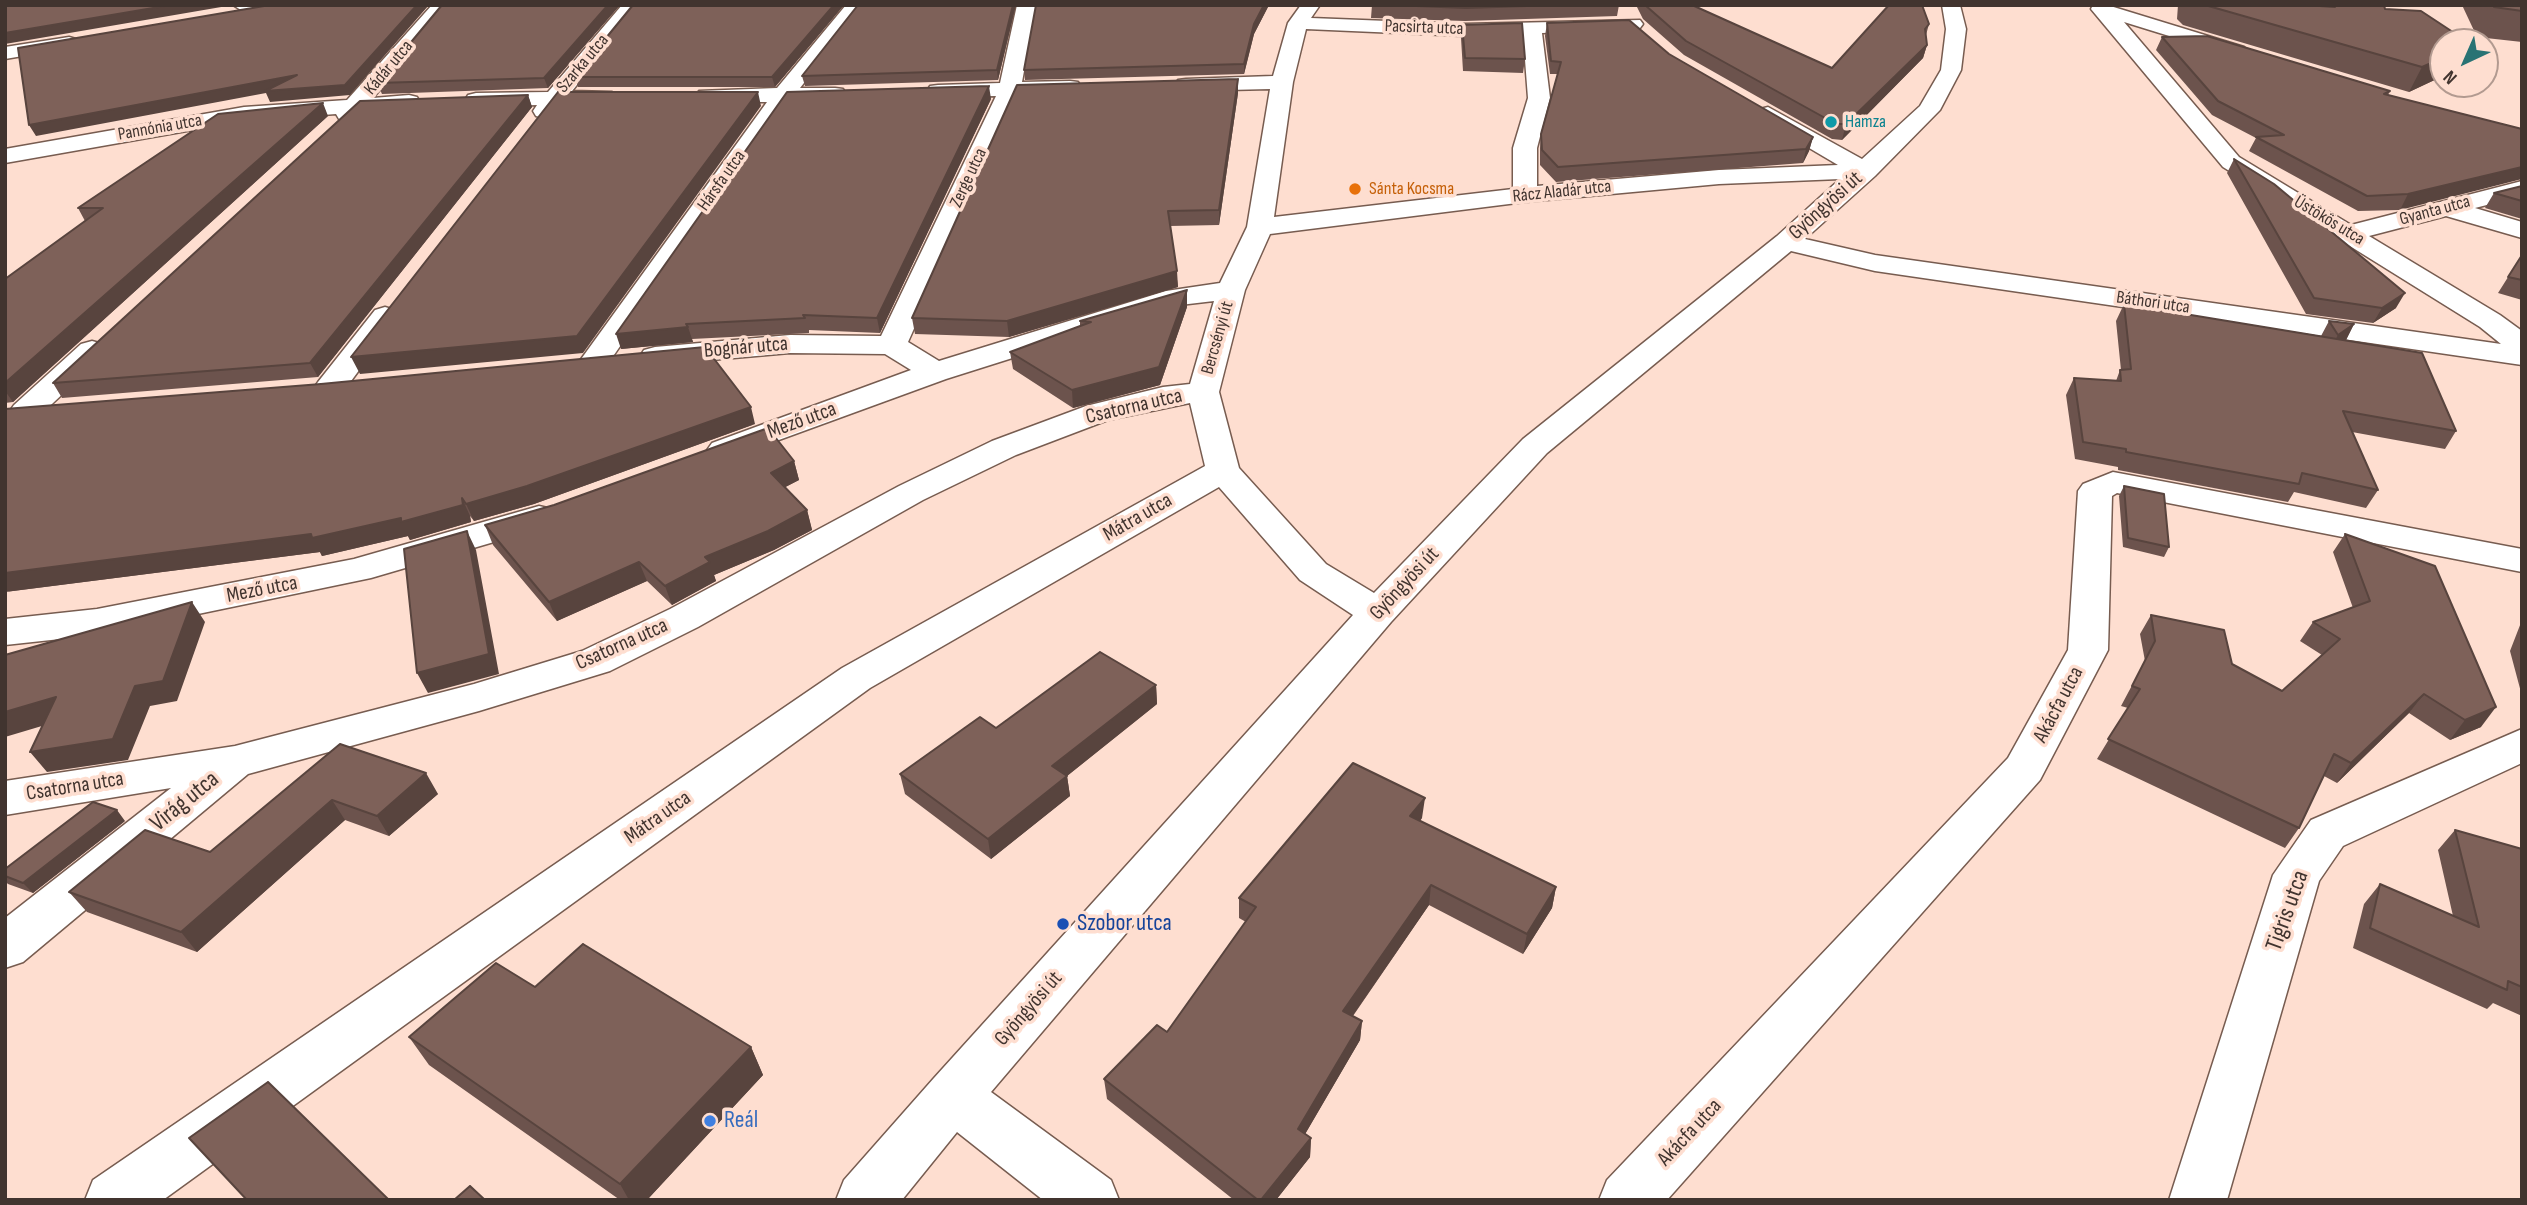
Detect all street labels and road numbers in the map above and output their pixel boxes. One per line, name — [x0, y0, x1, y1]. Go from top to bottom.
street label: Pacsirta utca — [1384, 16, 1464, 40]
street label: Szarka utca — [552, 30, 614, 98]
street label: Kádár utca — [360, 36, 418, 100]
street label: Pannónia utca — [116, 110, 204, 146]
street label: Zerge utca — [946, 145, 992, 211]
street label: Hársfa utca — [693, 147, 751, 215]
street label: Gyöngyösi út — [1784, 166, 1868, 246]
street label: Rácz Aladár utca — [1512, 176, 1612, 208]
street label: Gyanta utca — [2397, 191, 2473, 231]
street label: Üstökös utca — [2290, 192, 2368, 250]
street label: Báthori utca — [2115, 287, 2191, 319]
street label: Bercsényi út — [1197, 299, 1239, 377]
street label: Bognár utca — [703, 332, 789, 364]
street label: Csatorna utca — [1083, 384, 1185, 430]
street label: Mező utca — [764, 397, 840, 445]
street label: Mátra utca — [1099, 488, 1177, 548]
street label: Gyöngyösi út — [1365, 542, 1445, 626]
street label: Mező utca — [225, 571, 299, 609]
street label: Csatorna utca — [572, 614, 672, 676]
street label: Akácfa utca — [2029, 663, 2089, 747]
street label: Virág utca — [145, 766, 225, 838]
street label: Csatorna utca — [25, 767, 125, 807]
street label: Mátra utca — [620, 786, 696, 850]
street label: Tigris utca — [2260, 867, 2316, 955]
street label: Gyöngyösi út — [990, 967, 1068, 1051]
street label: Akácfa utca — [1653, 1094, 1727, 1172]

